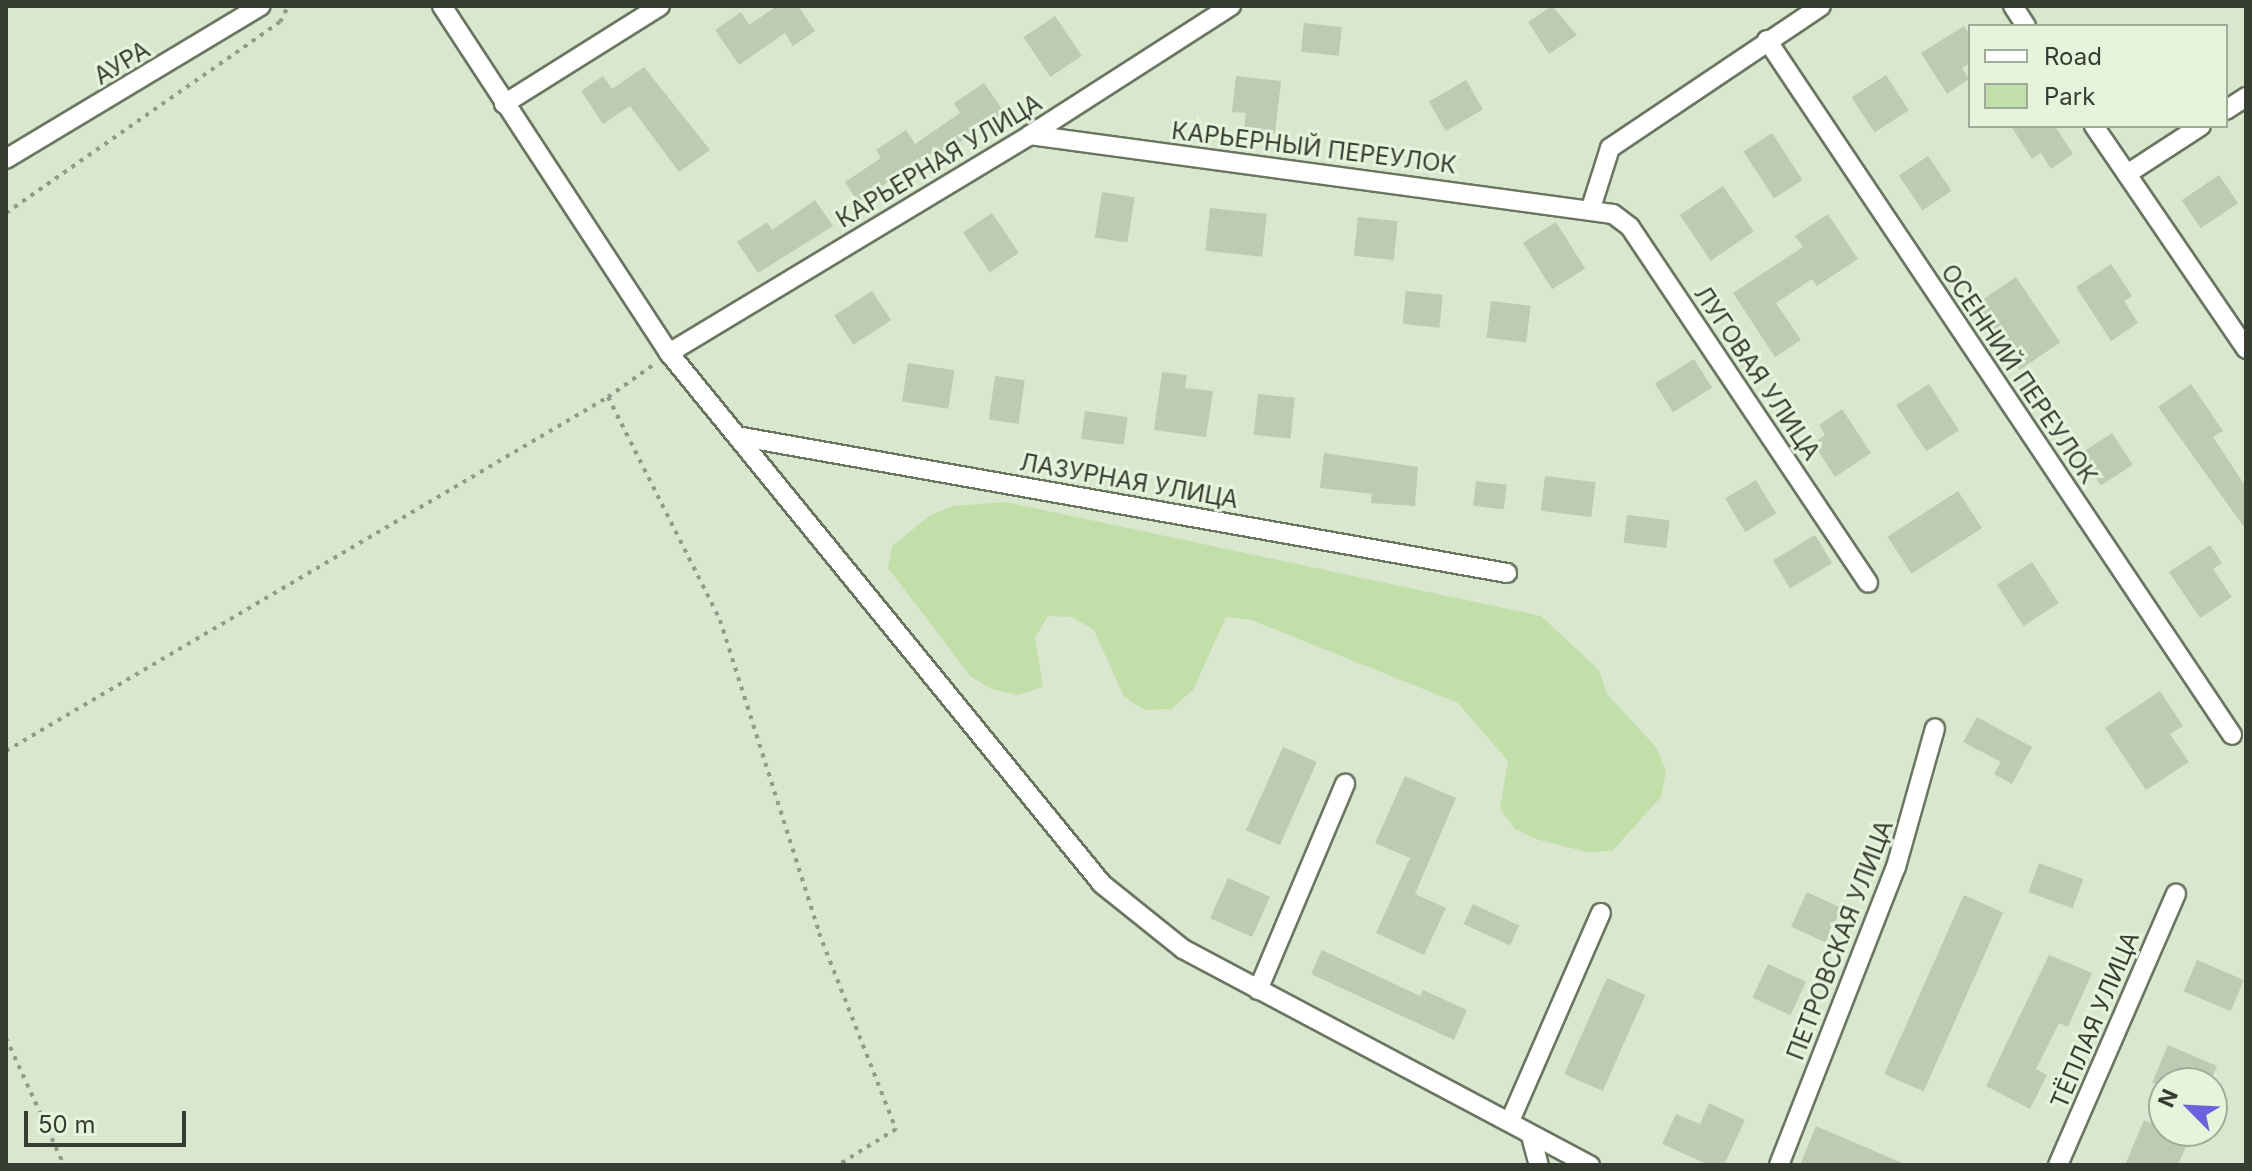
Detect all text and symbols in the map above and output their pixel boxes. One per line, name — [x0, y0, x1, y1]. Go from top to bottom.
legend — [1968, 24, 2228, 128]
street label: АУРА — [89, 35, 155, 91]
text: Road — [2044, 42, 2102, 71]
text: Park — [2044, 82, 2095, 111]
street label: КАРЬЕРНАЯ УЛИЦА — [831, 88, 1047, 234]
street label: КАРЬЕРНЫЙ ПЕРЕУЛОК — [1170, 116, 1458, 180]
street label: ОСЕННИЙ ПЕРЕУЛОК — [1935, 259, 2103, 489]
street label: ЛУГОВАЯ УЛИЦА — [1688, 280, 1826, 466]
street label: ЛАЗУРНАЯ УЛИЦА — [1018, 448, 1240, 514]
street label: ПЕТРОВСКАЯ УЛИЦА — [1781, 816, 1899, 1064]
street label: ТЁПЛАЯ УЛИЦА — [2045, 927, 2145, 1113]
north arrow — [2148, 1067, 2228, 1147]
text: N — [2153, 1085, 2183, 1111]
scale bar — [28, 1095, 190, 1145]
text: 50 m — [38, 1110, 96, 1139]

